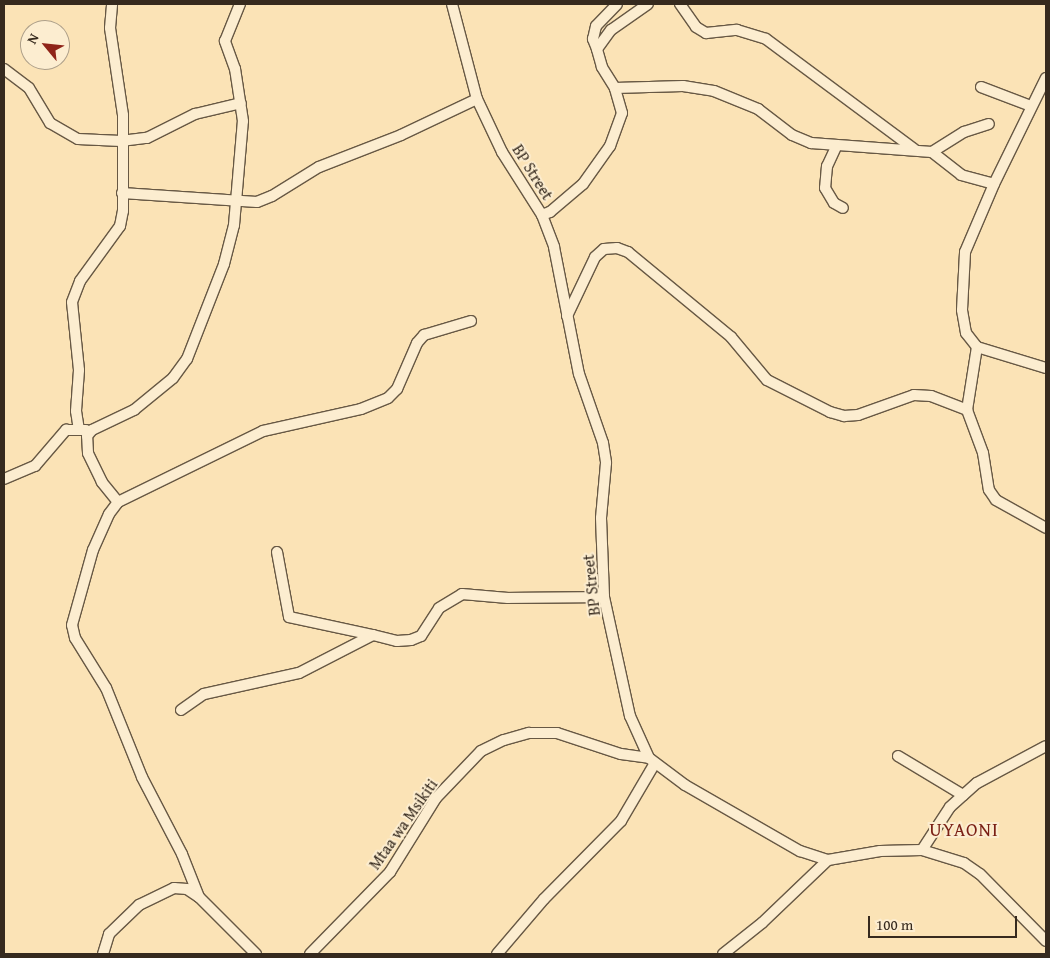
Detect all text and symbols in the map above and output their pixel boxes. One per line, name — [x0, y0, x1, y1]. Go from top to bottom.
north arrow — [20, 20, 70, 70]
text: N — [22, 30, 44, 47]
street label: BP Street — [509, 141, 557, 203]
street label: BP Street — [578, 553, 604, 617]
street label: Mtaa wa Msikiti — [365, 775, 441, 873]
district label: UYAONI — [929, 819, 999, 841]
scale bar — [870, 906, 1019, 938]
text: 100 m — [876, 914, 913, 935]

